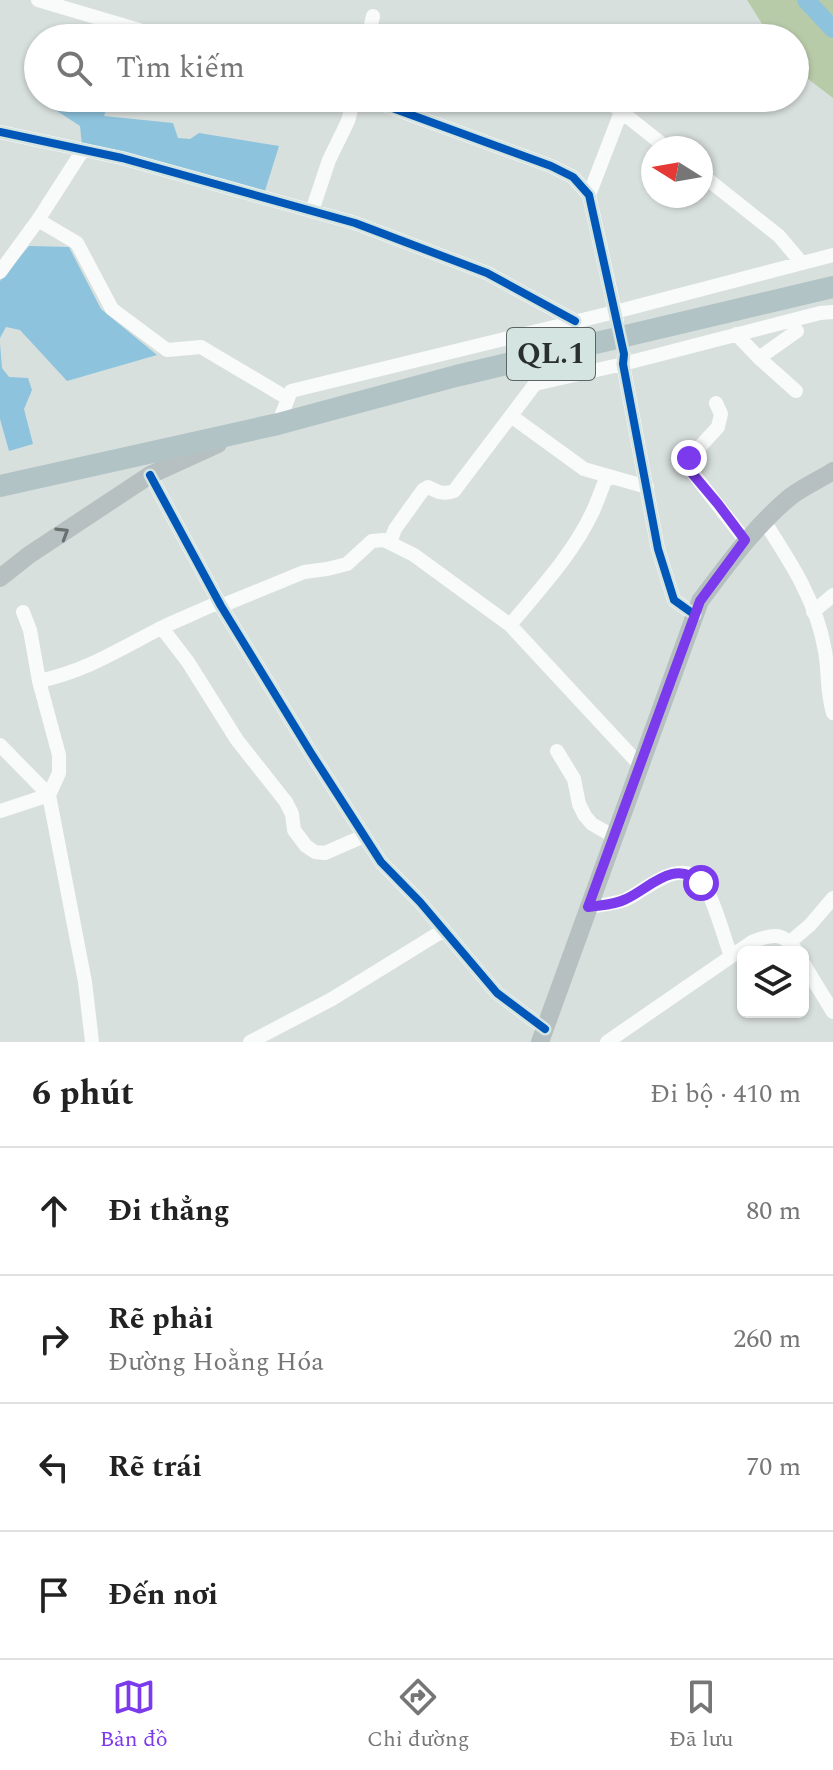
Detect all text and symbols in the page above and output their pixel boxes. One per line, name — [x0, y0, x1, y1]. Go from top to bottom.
search box — [24, 24, 809, 112]
text: Tìm kiếm — [116, 45, 245, 91]
icon: search — [52, 46, 96, 90]
north arrow — [641, 136, 713, 208]
road number: QL.1 — [507, 328, 595, 380]
route end — [671, 440, 707, 476]
one-way arrow — [54, 527, 69, 542]
route start — [683, 865, 719, 901]
map controls — [737, 946, 809, 1018]
button: layers — [737, 946, 809, 1018]
text: 6 phút — [32, 1068, 134, 1120]
text: Đi bộ · 410 m — [650, 1074, 801, 1114]
text: Đi thẳng — [108, 1188, 230, 1234]
icon: ahead — [32, 1189, 76, 1233]
text: 80 m — [746, 1191, 801, 1231]
text: Rẽ phải — [108, 1296, 214, 1342]
icon: right — [32, 1317, 76, 1361]
text: 260 m — [733, 1319, 801, 1359]
text: Đường Hoằng Hóa — [108, 1342, 324, 1382]
text: Rẽ trái — [108, 1444, 202, 1490]
icon: left — [32, 1445, 76, 1489]
text: 70 m — [746, 1447, 801, 1487]
text: Đến nơi — [108, 1572, 218, 1618]
icon: arrive — [32, 1573, 76, 1617]
tab: Bản đồ — [100, 1675, 168, 1756]
tab: Chỉ đường — [367, 1675, 470, 1756]
tab: Đã lưu — [669, 1675, 733, 1756]

